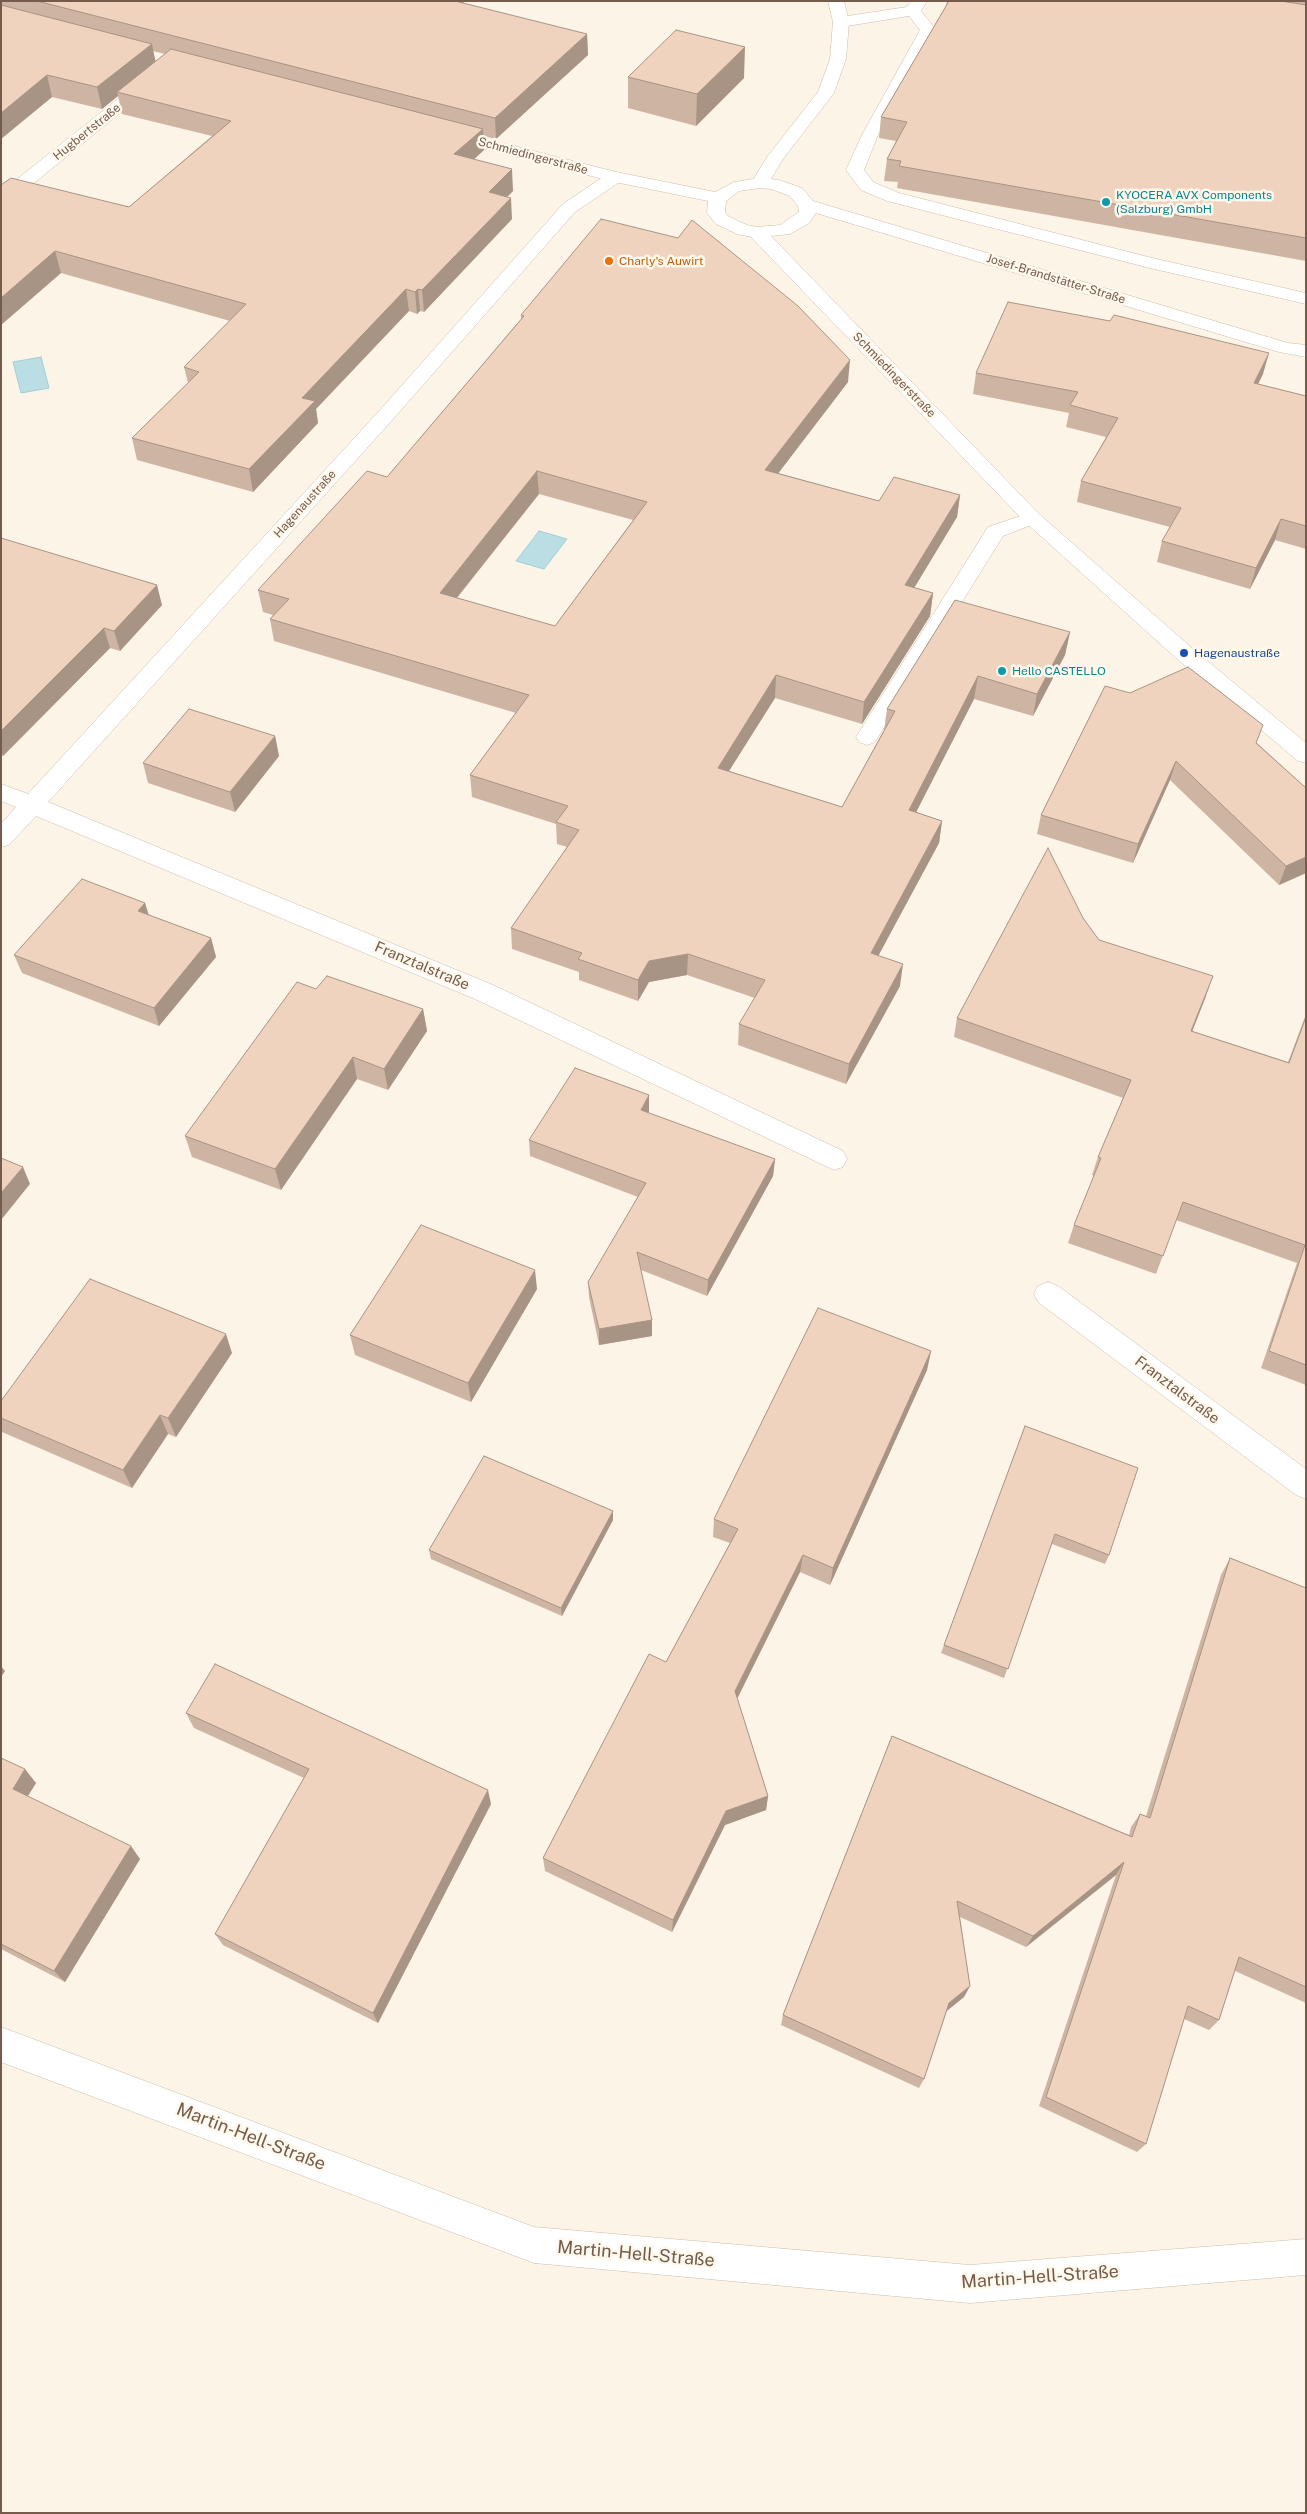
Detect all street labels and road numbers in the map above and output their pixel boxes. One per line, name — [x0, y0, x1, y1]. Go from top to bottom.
street label: Hugbertstraße — [50, 101, 124, 163]
street label: Schmiedingerstraße — [477, 134, 589, 178]
street label: Josef-Brandstätter-Straße — [985, 251, 1127, 307]
street label: Schmiedingerstraße — [850, 329, 938, 421]
street label: Hagenaustraße — [271, 467, 339, 541]
street label: Franztalstraße — [372, 938, 472, 994]
street label: Franztalstraße — [1131, 1352, 1223, 1428]
street label: Martin-Hell-Straße — [173, 2099, 329, 2175]
street label: Martin-Hell-Straße — [556, 2236, 716, 2272]
street label: Martin-Hell-Straße — [960, 2261, 1120, 2293]

